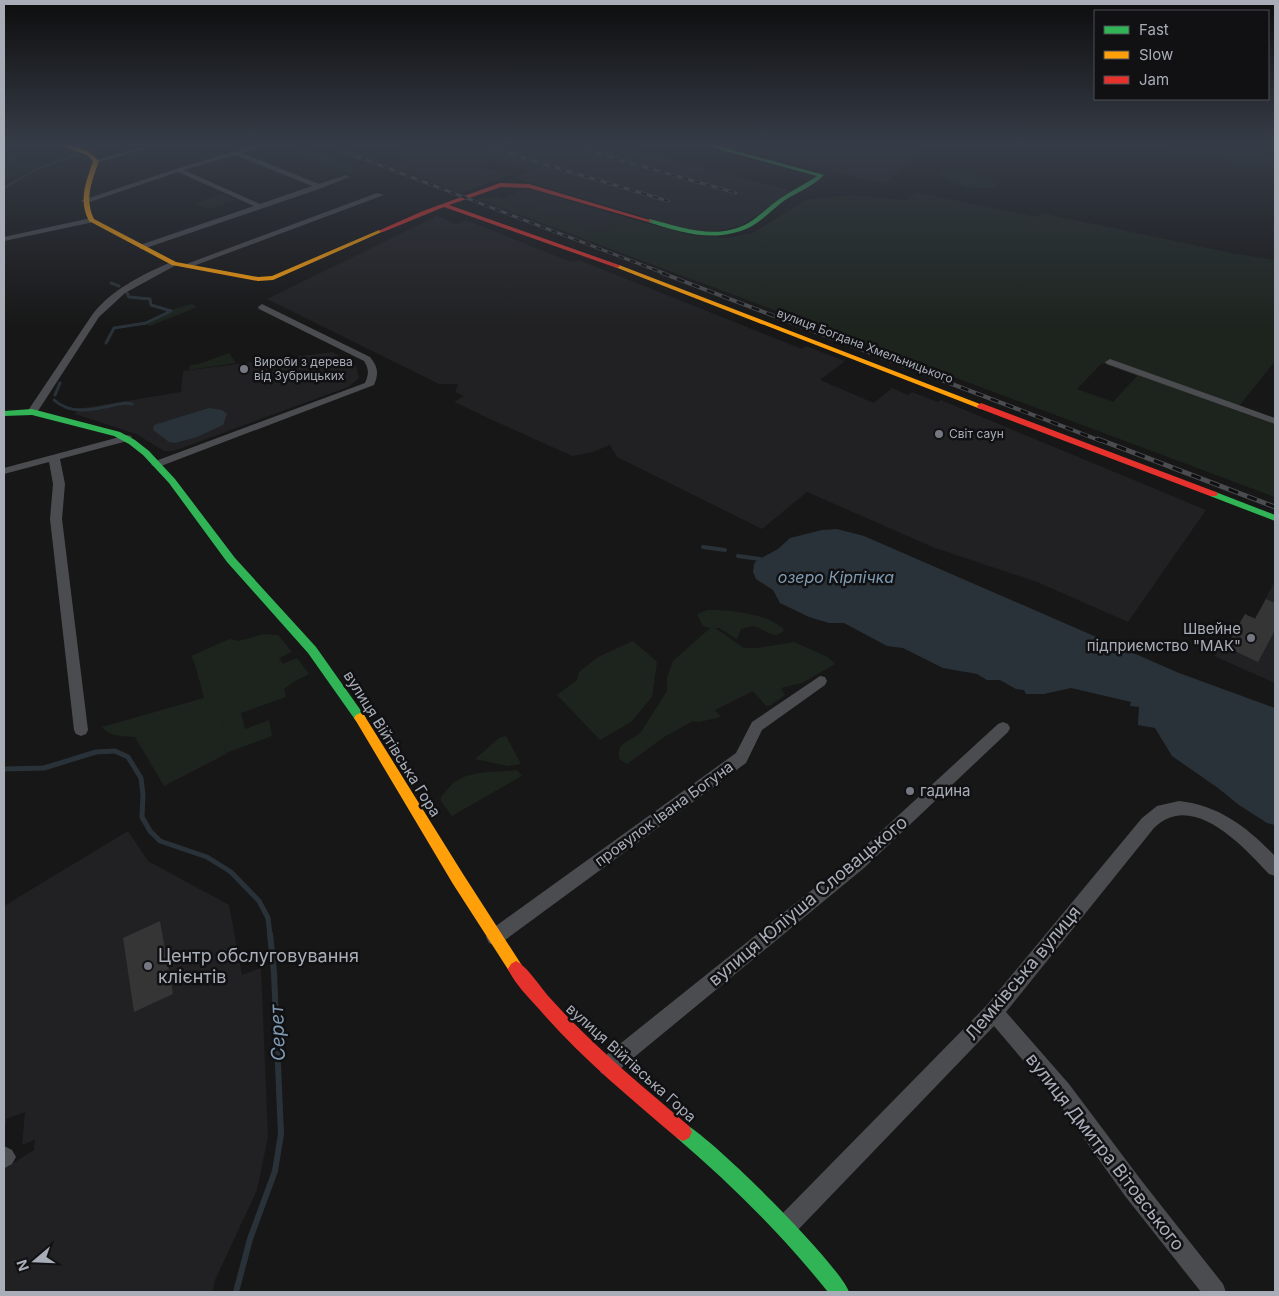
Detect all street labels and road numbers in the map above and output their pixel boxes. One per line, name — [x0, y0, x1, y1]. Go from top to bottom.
street label: вулиця Богдана Хмельницького — [775, 305, 955, 386]
street label: вулиця Війтівська Гора — [340, 667, 445, 820]
street label: провулок Івана Богуна — [591, 757, 737, 870]
street label: вулиця Юліуша Словацького — [704, 811, 911, 990]
street label: Лемківська вулиця — [960, 901, 1085, 1044]
street label: вулиця Війтівська Гора — [562, 999, 700, 1126]
street label: вулиця Дмитра Вітовського — [1022, 1049, 1189, 1255]

